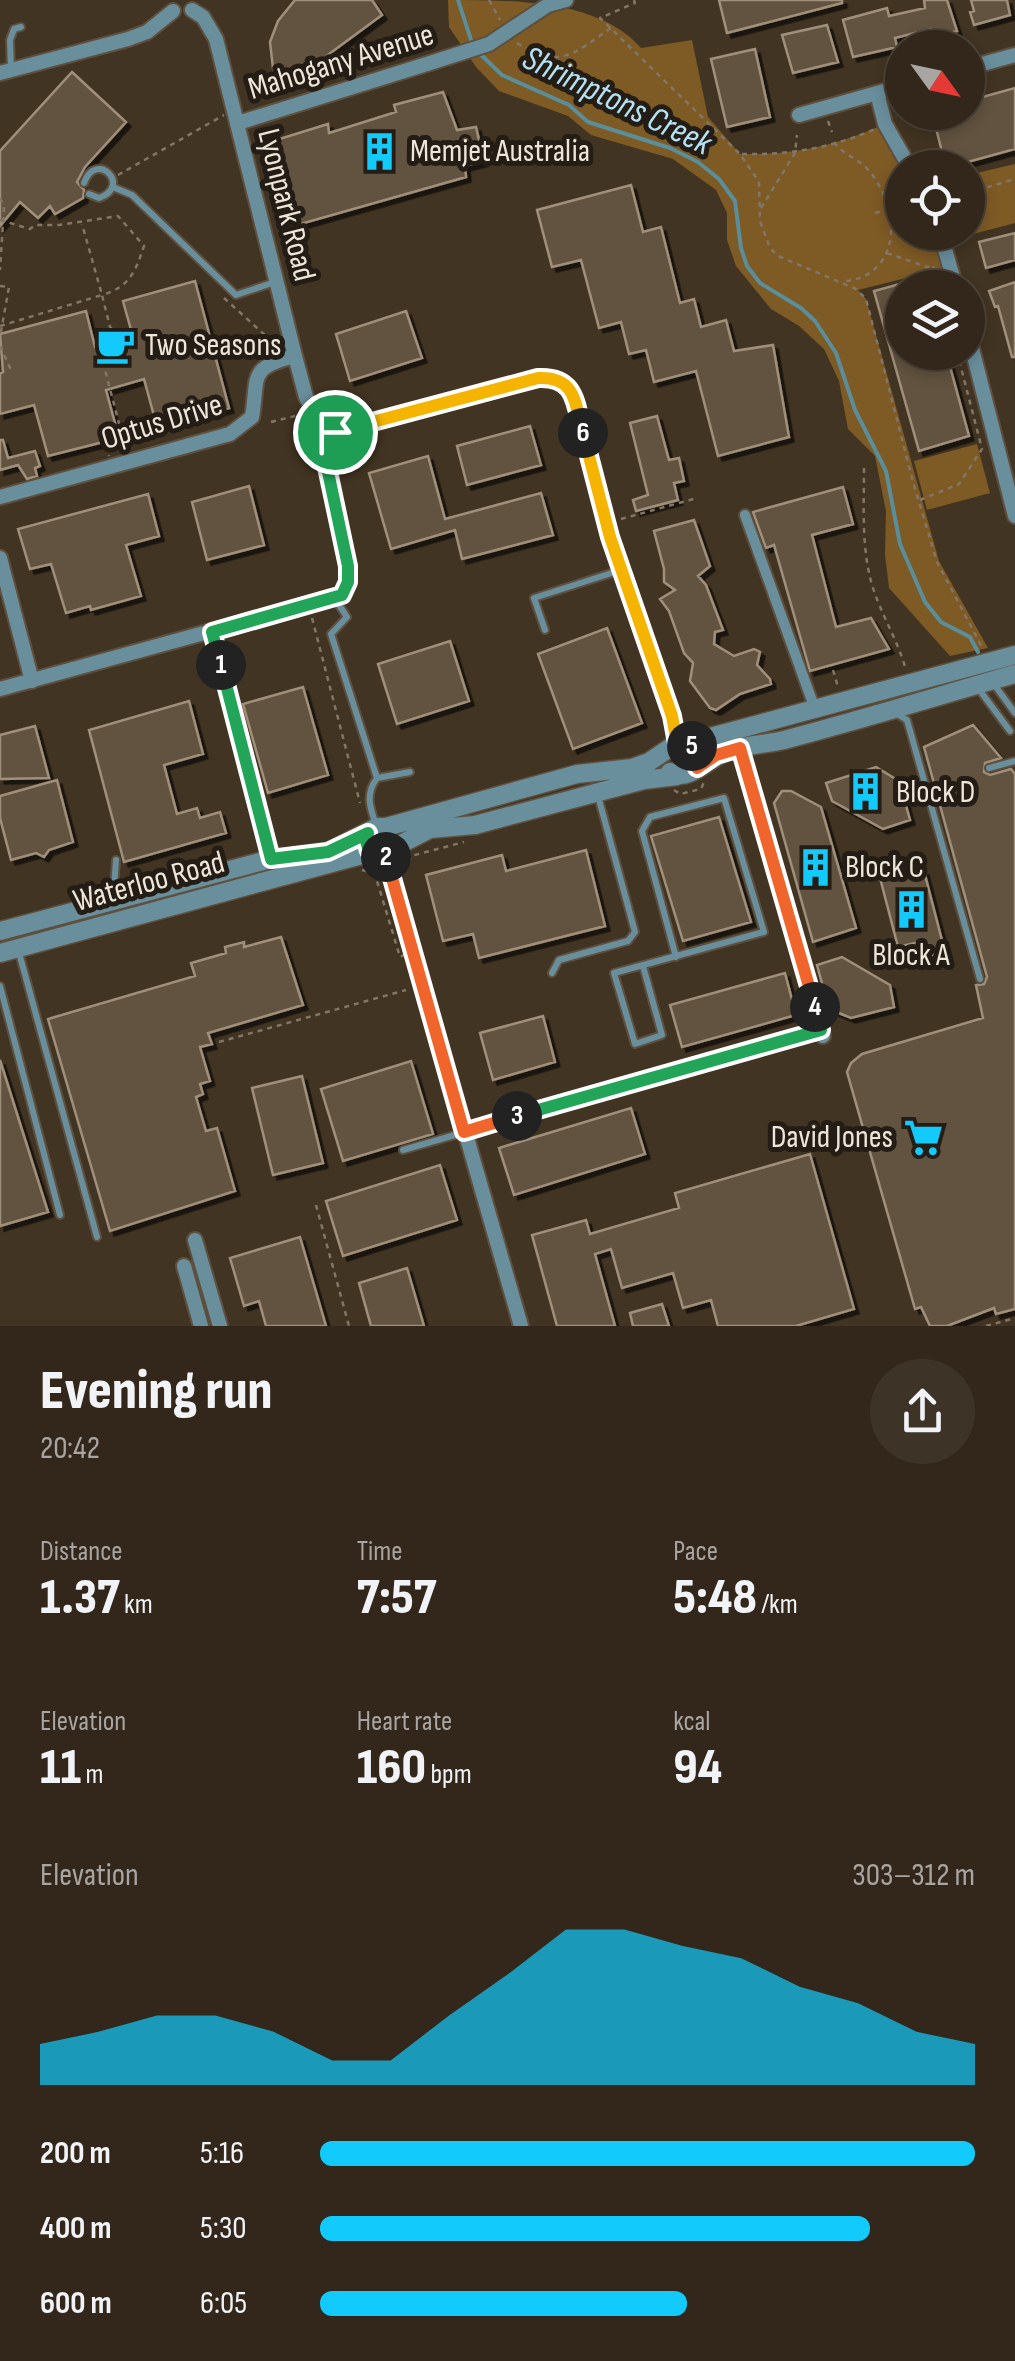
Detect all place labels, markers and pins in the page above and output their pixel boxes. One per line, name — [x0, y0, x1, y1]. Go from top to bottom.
building icon: Memjet Australia — [359, 130, 401, 172]
place label: Memjet Australia — [410, 132, 590, 171]
cafe icon: Two Seasons — [94, 324, 136, 366]
place label: Two Seasons — [145, 326, 282, 365]
pin — [293, 390, 378, 475]
pin: 6 — [558, 408, 608, 458]
pin: 1 — [196, 640, 246, 690]
pin: 5 — [667, 721, 717, 771]
building icon: Block D — [845, 771, 887, 813]
place label: Block D — [896, 773, 975, 812]
pin: 2 — [361, 832, 411, 882]
building icon: Block C — [794, 846, 836, 888]
place label: Block C — [845, 848, 924, 887]
building icon: Block A — [890, 889, 932, 931]
place label: Block A — [872, 936, 950, 975]
pin: 4 — [790, 982, 840, 1032]
pin: 3 — [492, 1091, 542, 1141]
supermarket icon: David Jones — [902, 1116, 944, 1158]
place label: David Jones — [771, 1118, 893, 1157]

